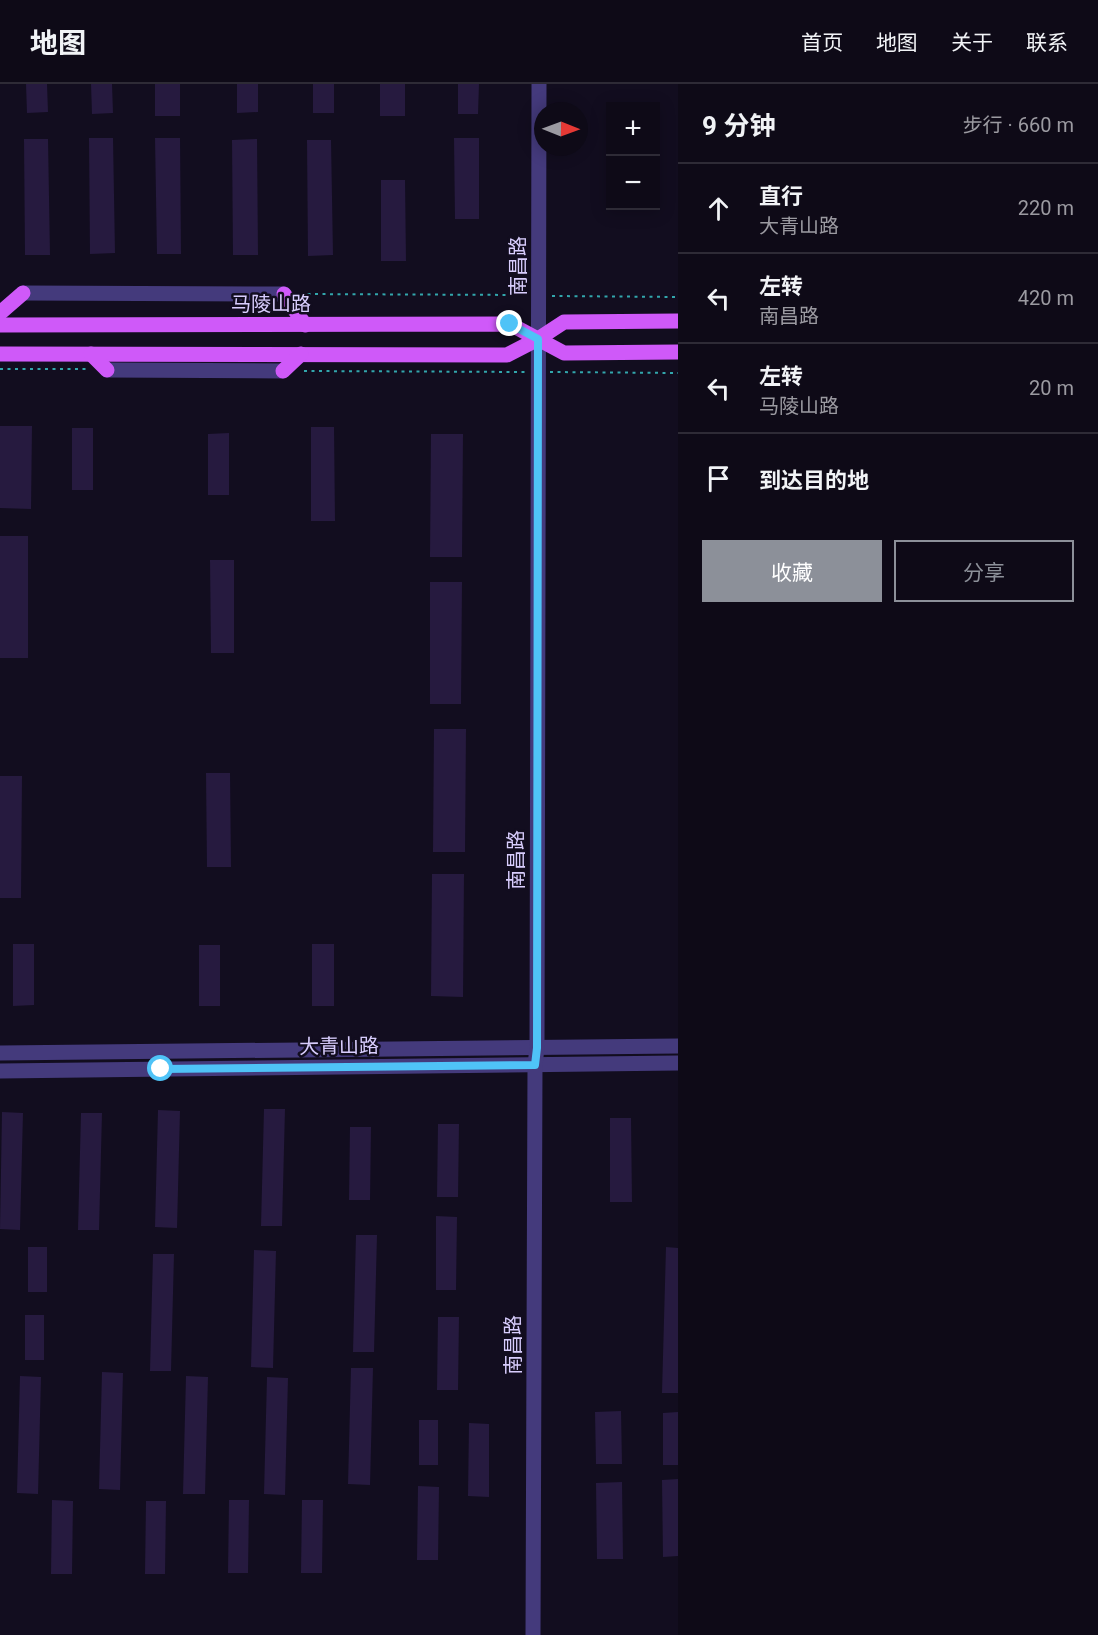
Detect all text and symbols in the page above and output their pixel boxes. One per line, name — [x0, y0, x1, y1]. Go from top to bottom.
text: 地图 — [30, 27, 86, 60]
text: 首页 — [801, 31, 843, 55]
text: 地图 — [876, 31, 918, 55]
text: 关于 — [951, 31, 993, 55]
text: 联系 — [1026, 31, 1068, 55]
north arrow — [534, 102, 588, 156]
map controls — [606, 102, 660, 210]
button: + — [606, 102, 660, 156]
text: 9 分钟 — [702, 111, 775, 141]
text: 步行 · 660 m — [963, 113, 1074, 137]
button: − — [606, 156, 660, 210]
text: 直行 — [759, 184, 803, 209]
icon: ahead — [702, 192, 735, 225]
text: 220 m — [1018, 196, 1074, 220]
text: 大青山路 — [759, 214, 839, 238]
street label: 南昌路 — [506, 236, 530, 296]
text: 左转 — [759, 274, 803, 299]
icon: left — [702, 282, 735, 315]
text: 420 m — [1018, 286, 1074, 310]
street label: 马陵山路 — [231, 292, 311, 316]
text: 南昌路 — [759, 304, 819, 328]
route end — [496, 310, 522, 336]
text: 左转 — [759, 364, 803, 389]
icon: left — [702, 372, 735, 405]
text: 20 m — [1029, 376, 1074, 400]
text: 马陵山路 — [759, 394, 839, 418]
icon: arrive — [702, 462, 735, 495]
text: 到达目的地 — [759, 468, 869, 493]
button: 收藏 — [702, 540, 882, 602]
button: 分享 — [894, 540, 1074, 602]
street label: 南昌路 — [504, 830, 528, 890]
street label: 大青山路 — [299, 1033, 379, 1059]
route start — [147, 1055, 173, 1081]
street label: 南昌路 — [501, 1315, 525, 1375]

